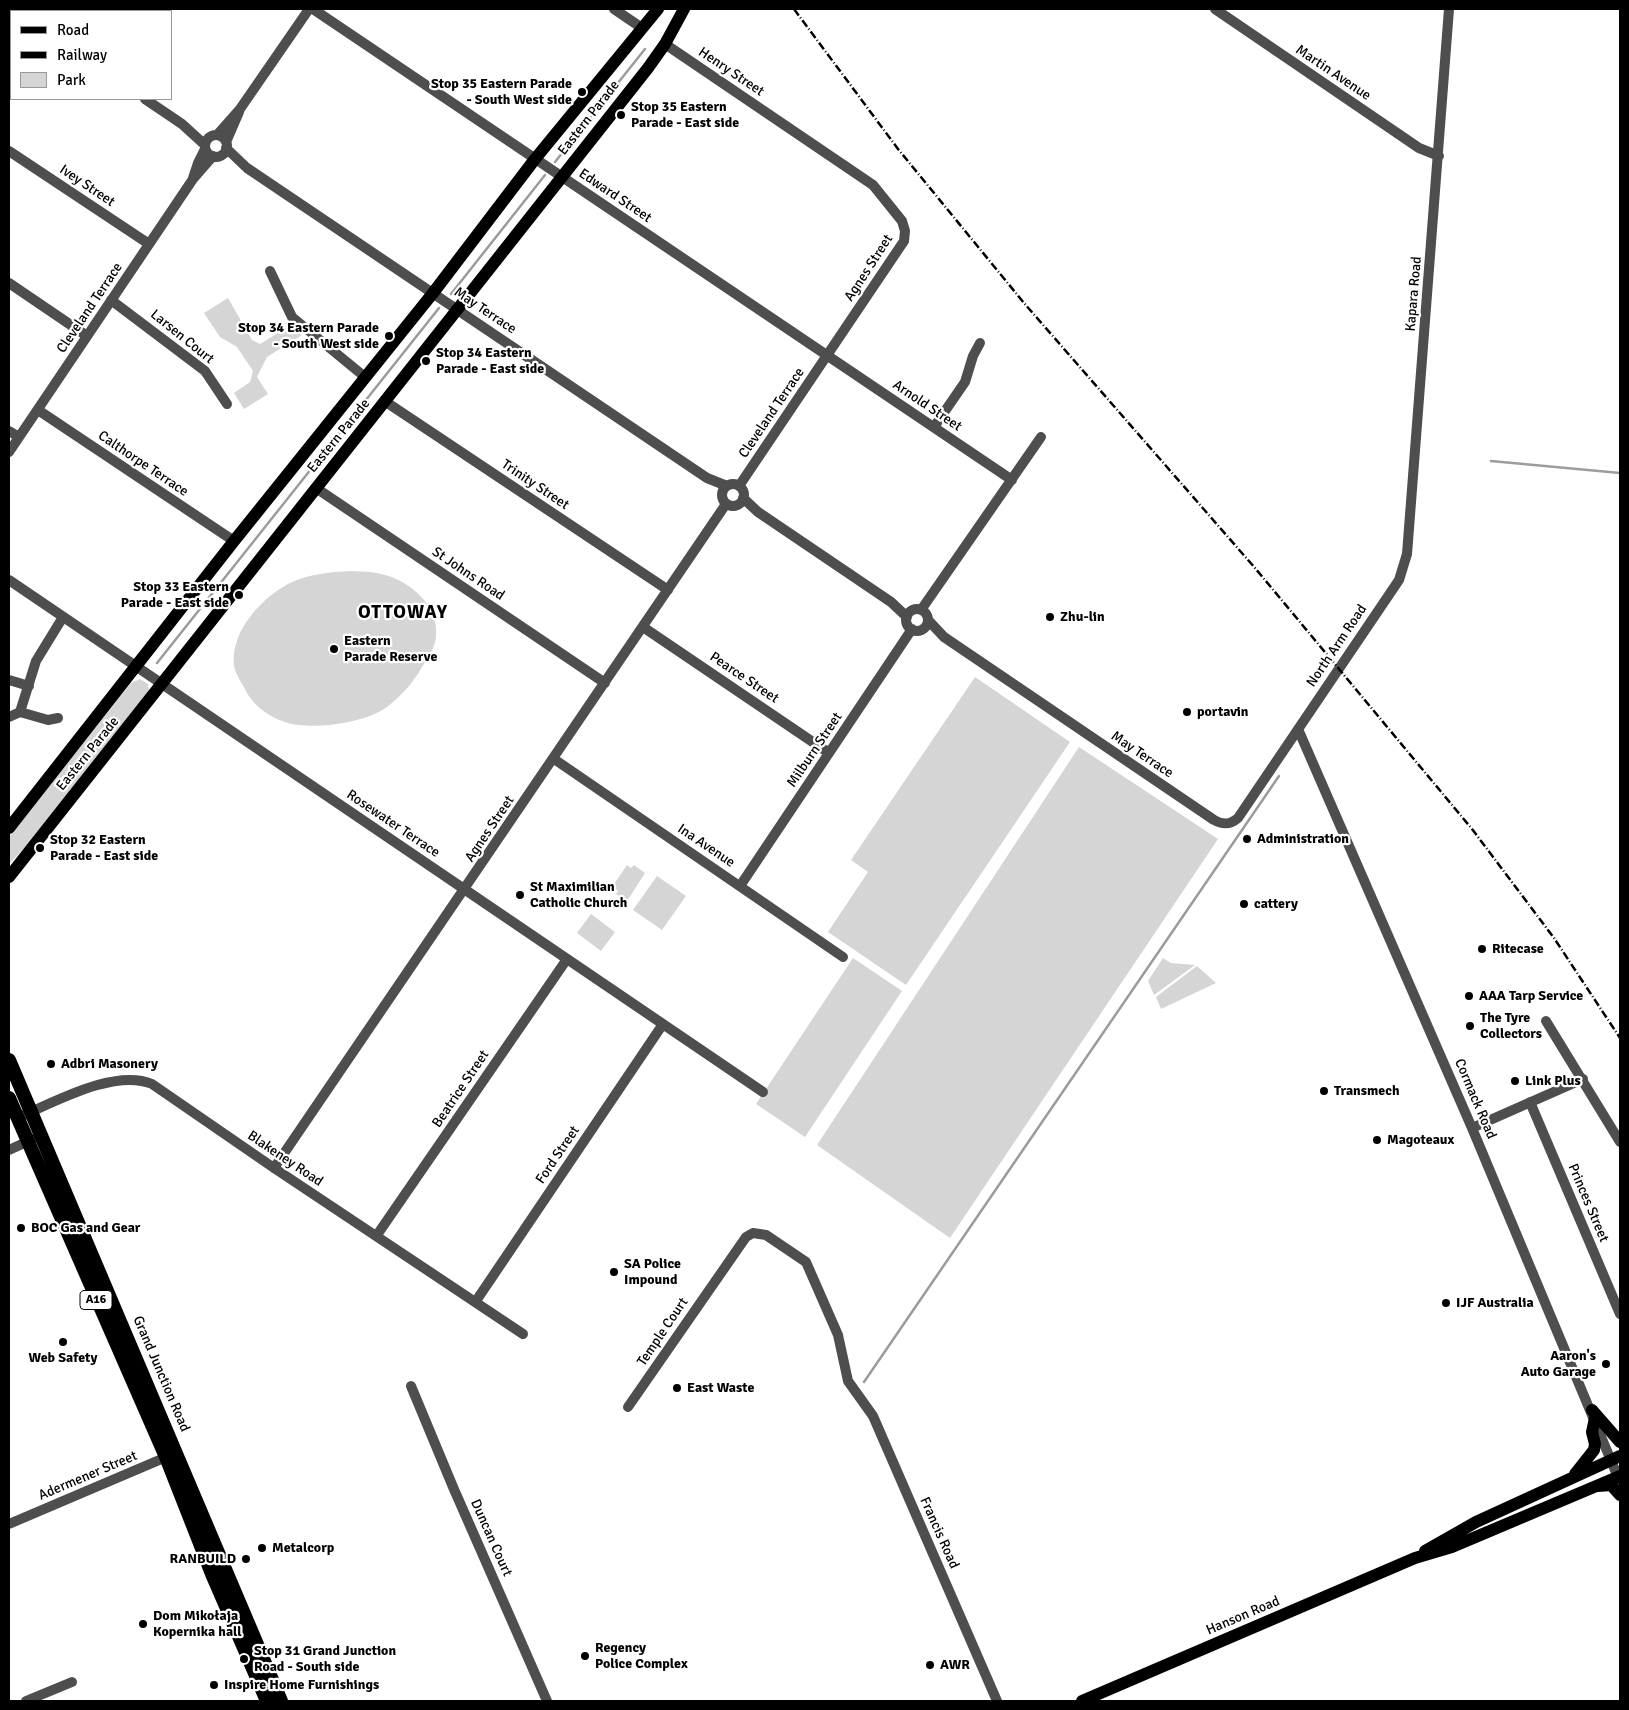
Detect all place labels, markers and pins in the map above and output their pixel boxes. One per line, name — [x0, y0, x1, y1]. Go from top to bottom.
place label: Stop 35 Eastern Parade - South West side — [431, 76, 572, 108]
marker: Stop 35 Eastern Parade - South West side — [576, 86, 588, 98]
place label: Stop 35 Eastern Parade - East side — [631, 99, 739, 132]
marker: Stop 35 Eastern Parade - East side — [615, 109, 627, 121]
place label: Stop 34 Eastern Parade - South West side — [238, 320, 379, 352]
marker: Stop 34 Eastern Parade - South West side — [383, 330, 395, 342]
place label: Stop 34 Eastern Parade - East side — [436, 345, 544, 378]
marker: Stop 34 Eastern Parade - East side — [420, 355, 432, 367]
place label: Stop 33 Eastern Parade - East side — [121, 579, 229, 612]
marker: Stop 33 Eastern Parade - East side — [233, 589, 245, 601]
place label: Zhu-lin — [1060, 609, 1105, 625]
marker: Zhu-lin — [1044, 611, 1056, 623]
place label: Eastern Parade Reserve — [344, 633, 437, 666]
marker: Eastern Parade Reserve — [328, 643, 340, 655]
place label: portavin — [1197, 704, 1248, 720]
marker: portavin — [1181, 706, 1193, 718]
place label: Administration — [1257, 831, 1349, 847]
place label: Stop 32 Eastern Parade - East side — [50, 832, 158, 864]
marker: Administration — [1241, 833, 1253, 845]
marker: Stop 32 Eastern Parade - East side — [34, 842, 46, 854]
place label: St Maximilian Catholic Church — [530, 879, 627, 912]
marker: St Maximilian Catholic Church — [514, 889, 526, 901]
place label: cattery — [1254, 896, 1298, 912]
marker: cattery — [1238, 898, 1250, 910]
place label: Ritecase — [1492, 941, 1544, 957]
marker: Ritecase — [1476, 943, 1488, 955]
place label: AAA Tarp Service — [1479, 988, 1583, 1004]
marker: AAA Tarp Service — [1463, 990, 1475, 1002]
place label: The Tyre Collectors — [1480, 1010, 1542, 1042]
marker: The Tyre Collectors — [1464, 1020, 1476, 1032]
place label: Adbri Masonery — [61, 1056, 158, 1072]
marker: Adbri Masonery — [45, 1058, 57, 1070]
place label: Link Plus — [1525, 1073, 1581, 1089]
marker: Link Plus — [1509, 1075, 1521, 1087]
place label: Transmech — [1334, 1083, 1399, 1099]
marker: Transmech — [1318, 1085, 1330, 1097]
place label: Magoteaux — [1387, 1132, 1454, 1148]
marker: Magoteaux — [1371, 1134, 1383, 1146]
place label: BOC Gas and Gear — [31, 1220, 140, 1236]
marker: BOC Gas and Gear — [15, 1222, 27, 1234]
place label: SA Police Impound — [624, 1256, 681, 1288]
marker: SA Police Impound — [608, 1266, 620, 1278]
place label: IJF Australia — [1456, 1295, 1534, 1311]
marker: IJF Australia — [1440, 1297, 1452, 1309]
marker: Web Safety — [57, 1336, 69, 1348]
place label: Aaron's Auto Garage — [1521, 1348, 1596, 1380]
place label: Web Safety — [29, 1350, 97, 1366]
marker: Aaron's Auto Garage — [1600, 1358, 1612, 1370]
place label: East Waste — [687, 1380, 754, 1396]
marker: East Waste — [671, 1382, 683, 1394]
place label: Metalcorp — [272, 1540, 334, 1556]
marker: Metalcorp — [256, 1542, 268, 1554]
place label: RANBUILD — [170, 1551, 236, 1567]
marker: RANBUILD — [240, 1553, 252, 1565]
place label: Dom Mikołaja Kopernika hall — [153, 1608, 242, 1640]
marker: Dom Mikołaja Kopernika hall — [137, 1618, 149, 1630]
place label: Regency Police Complex — [595, 1640, 688, 1672]
place label: Stop 31 Grand Junction Road - South side — [254, 1643, 396, 1675]
marker: Regency Police Complex — [579, 1650, 591, 1662]
marker: Stop 31 Grand Junction Road - South side — [238, 1653, 250, 1665]
place label: AWR — [940, 1657, 970, 1673]
marker: AWR — [924, 1659, 936, 1671]
place label: Inspire Home Furnishings — [224, 1677, 379, 1693]
marker: Inspire Home Furnishings — [208, 1679, 220, 1691]

